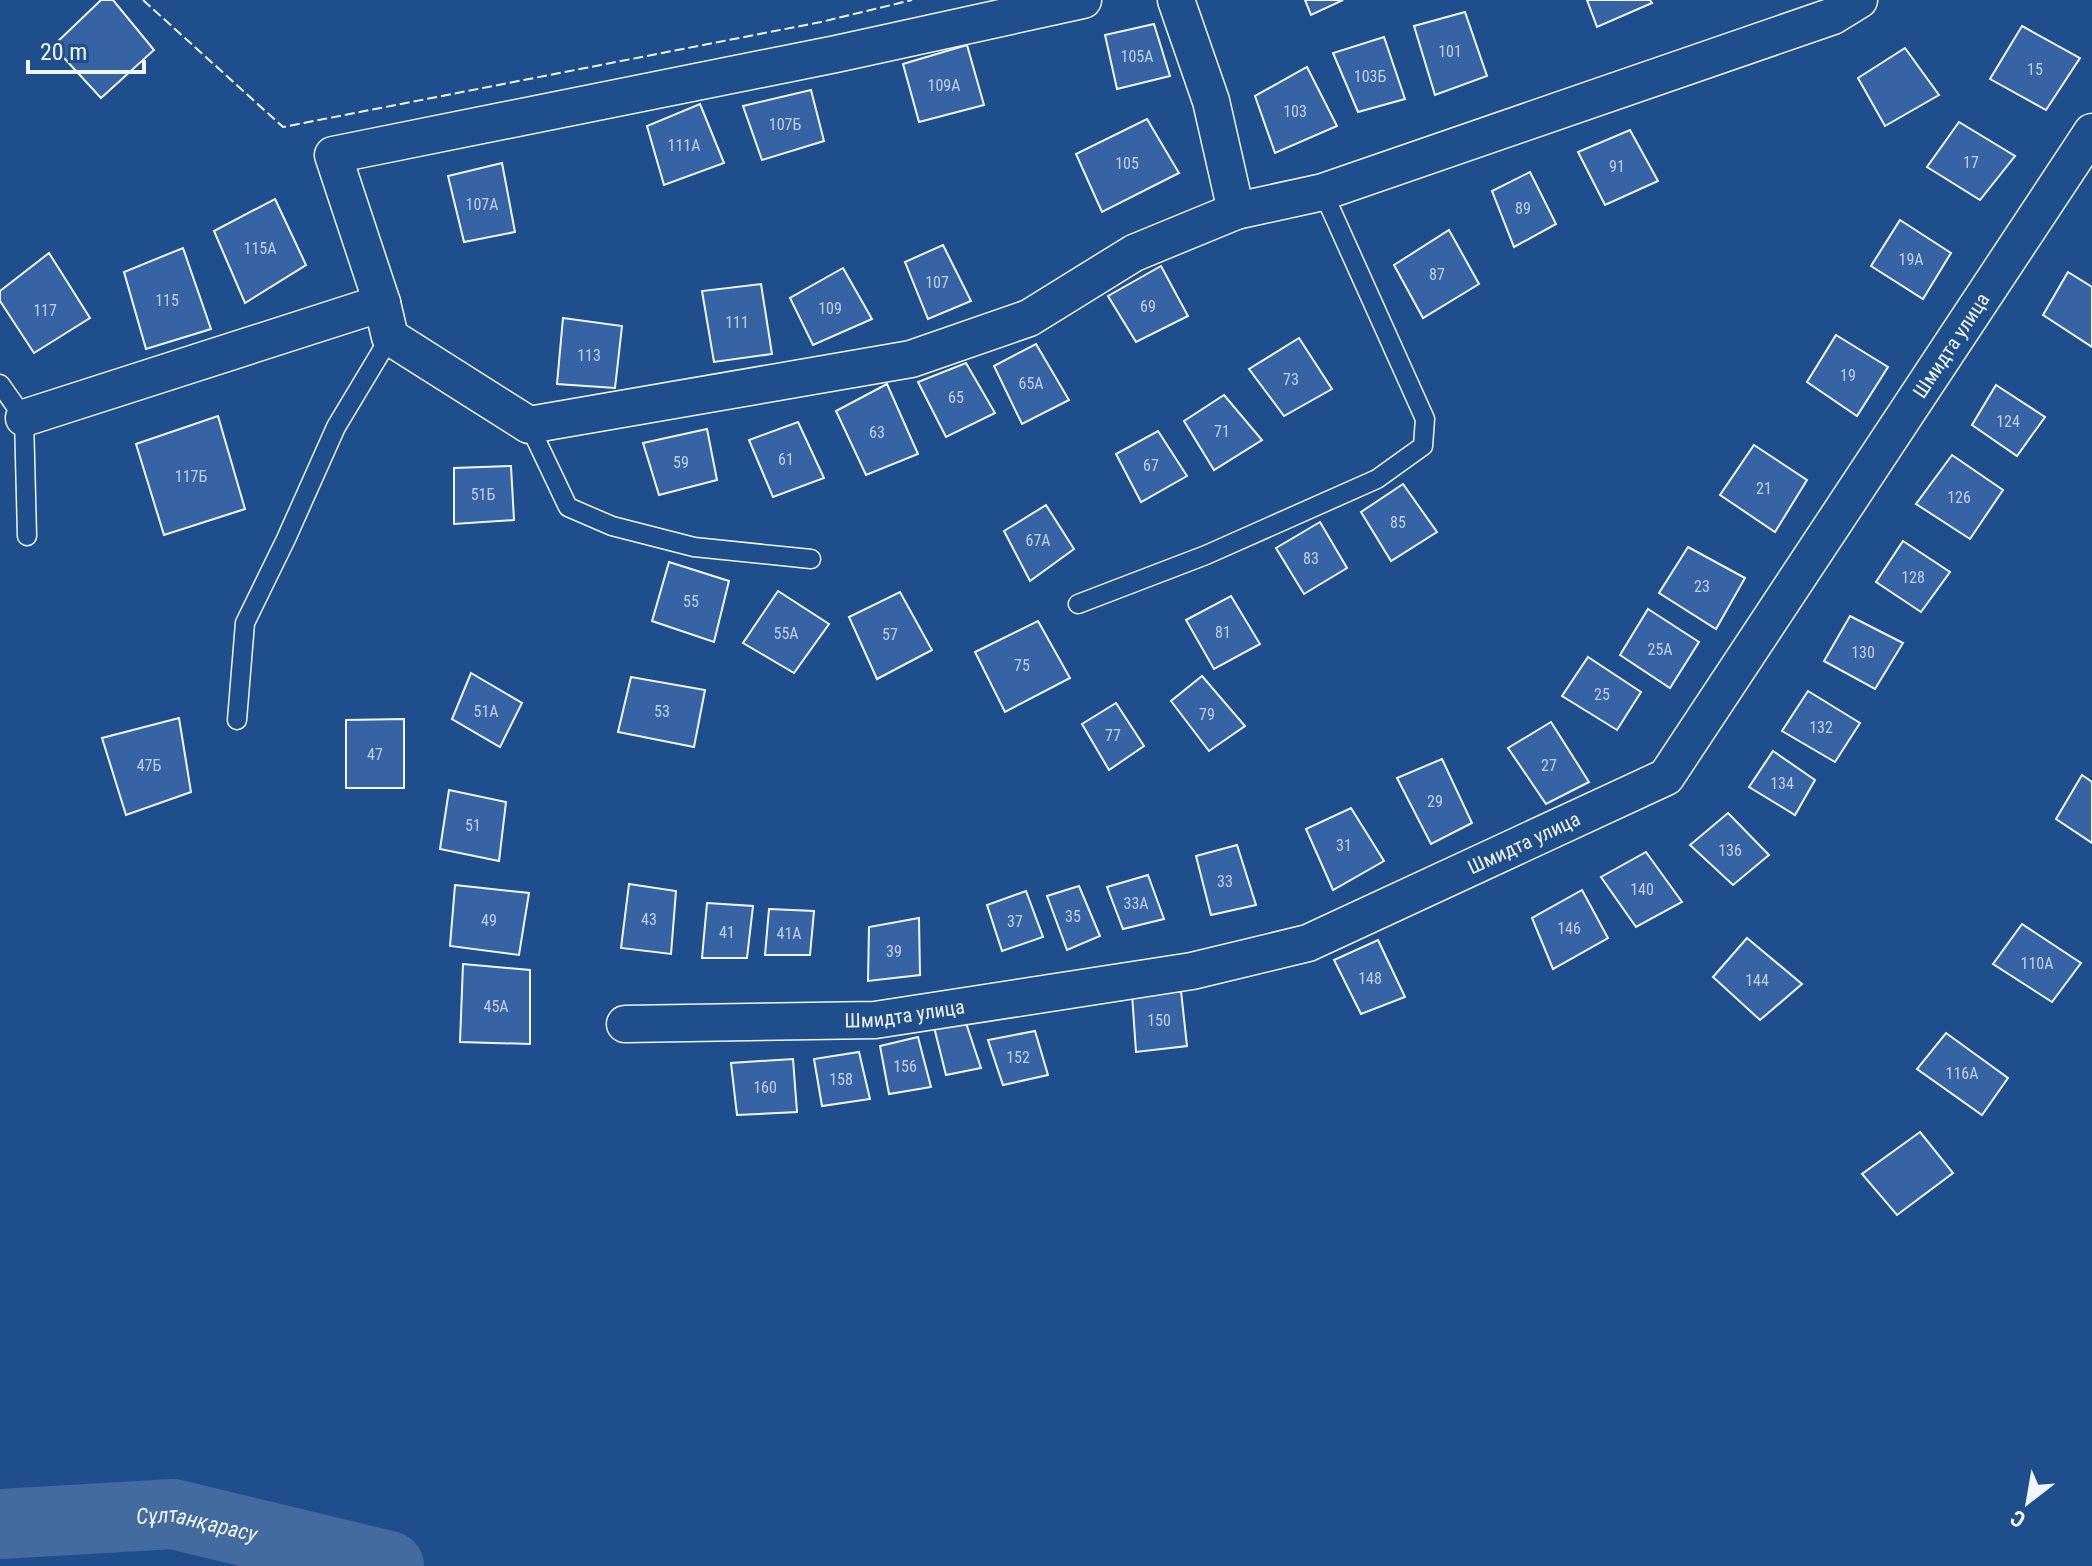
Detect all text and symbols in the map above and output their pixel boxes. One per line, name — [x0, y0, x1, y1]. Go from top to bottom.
scale bar — [28, 24, 144, 74]
text: 20 m — [40, 38, 87, 66]
house number: 101 — [1438, 42, 1462, 61]
house number: 105А — [1121, 47, 1153, 66]
house number: 15 — [2027, 60, 2043, 79]
house number: 103Б — [1354, 67, 1386, 86]
house number: 109А — [928, 76, 960, 95]
house number: 103 — [1283, 102, 1307, 121]
house number: 107Б — [769, 115, 801, 134]
house number: 111А — [668, 136, 700, 155]
house number: 17 — [1963, 153, 1979, 172]
house number: 105 — [1115, 154, 1139, 173]
house number: 91 — [1609, 157, 1625, 176]
house number: 107А — [466, 195, 498, 214]
house number: 89 — [1515, 199, 1531, 218]
house number: 115А — [244, 239, 276, 258]
house number: 19А — [1898, 250, 1924, 269]
house number: 87 — [1429, 265, 1445, 284]
house number: 107 — [925, 273, 949, 292]
street label: Шмидта улица — [1908, 288, 1994, 402]
house number: 115 — [155, 291, 179, 310]
house number: 69 — [1140, 297, 1156, 316]
house number: 109 — [818, 299, 842, 318]
house number: 117 — [33, 301, 57, 320]
house number: 111 — [725, 313, 749, 332]
house number: 113 — [577, 346, 601, 365]
house number: 19 — [1840, 366, 1856, 385]
house number: 73 — [1283, 370, 1299, 389]
house number: 65А — [1018, 374, 1044, 393]
house number: 65 — [948, 388, 964, 407]
house number: 124 — [1996, 412, 2020, 431]
house number: 71 — [1214, 422, 1230, 441]
house number: 63 — [869, 423, 885, 442]
house number: 61 — [778, 450, 794, 469]
house number: 59 — [673, 453, 689, 472]
house number: 67 — [1143, 456, 1159, 475]
house number: 117Б — [175, 467, 207, 486]
house number: 21 — [1756, 479, 1772, 498]
house number: 51Б — [471, 485, 496, 504]
house number: 126 — [1947, 488, 1971, 507]
house number: 85 — [1390, 513, 1406, 532]
house number: 67А — [1025, 531, 1051, 550]
house number: 83 — [1303, 549, 1319, 568]
house number: 128 — [1901, 568, 1925, 587]
house number: 23 — [1694, 577, 1710, 596]
house number: 55 — [683, 592, 699, 611]
house number: 81 — [1215, 623, 1231, 642]
house number: 55А — [773, 624, 799, 643]
house number: 57 — [882, 625, 898, 644]
house number: 25А — [1647, 640, 1673, 659]
house number: 130 — [1851, 643, 1875, 662]
house number: 75 — [1014, 656, 1030, 675]
house number: 25 — [1594, 685, 1610, 704]
house number: 51А — [473, 702, 499, 721]
house number: 53 — [654, 702, 670, 721]
house number: 79 — [1199, 705, 1215, 724]
house number: 132 — [1809, 718, 1833, 737]
house number: 77 — [1105, 726, 1121, 745]
house number: 47 — [367, 745, 383, 764]
house number: 47Б — [137, 756, 162, 775]
house number: 27 — [1541, 756, 1557, 775]
house number: 134 — [1770, 774, 1794, 793]
house number: 29 — [1427, 792, 1443, 811]
street label: Шмидта улица — [1464, 807, 1584, 879]
house number: 51 — [465, 816, 481, 835]
house number: 31 — [1336, 836, 1352, 855]
house number: 136 — [1718, 841, 1742, 860]
house number: 33 — [1217, 872, 1233, 891]
house number: 140 — [1630, 880, 1654, 899]
house number: 33А — [1123, 894, 1149, 913]
house number: 35 — [1065, 907, 1081, 926]
house number: 43 — [641, 910, 657, 929]
house number: 49 — [481, 911, 497, 930]
house number: 37 — [1007, 912, 1023, 931]
house number: 146 — [1557, 919, 1581, 938]
house number: 41 — [719, 923, 735, 942]
house number: 41А — [776, 924, 802, 943]
house number: 39 — [886, 942, 902, 961]
house number: 110А — [2021, 954, 2053, 973]
house number: 148 — [1358, 969, 1382, 988]
house number: 144 — [1745, 971, 1769, 990]
street label: Шмидта улица — [844, 994, 966, 1032]
house number: 45А — [483, 997, 509, 1016]
house number: 150 — [1147, 1011, 1171, 1030]
house number: 152 — [1006, 1048, 1030, 1067]
house number: 156 — [893, 1057, 917, 1076]
house number: 116А — [1946, 1064, 1978, 1083]
house number: 158 — [829, 1070, 853, 1089]
house number: 160 — [753, 1078, 777, 1097]
north arrow — [1988, 1462, 2068, 1542]
water label: Сұлтанқарасу — [135, 1501, 261, 1547]
text: С — [2006, 1505, 2030, 1533]

